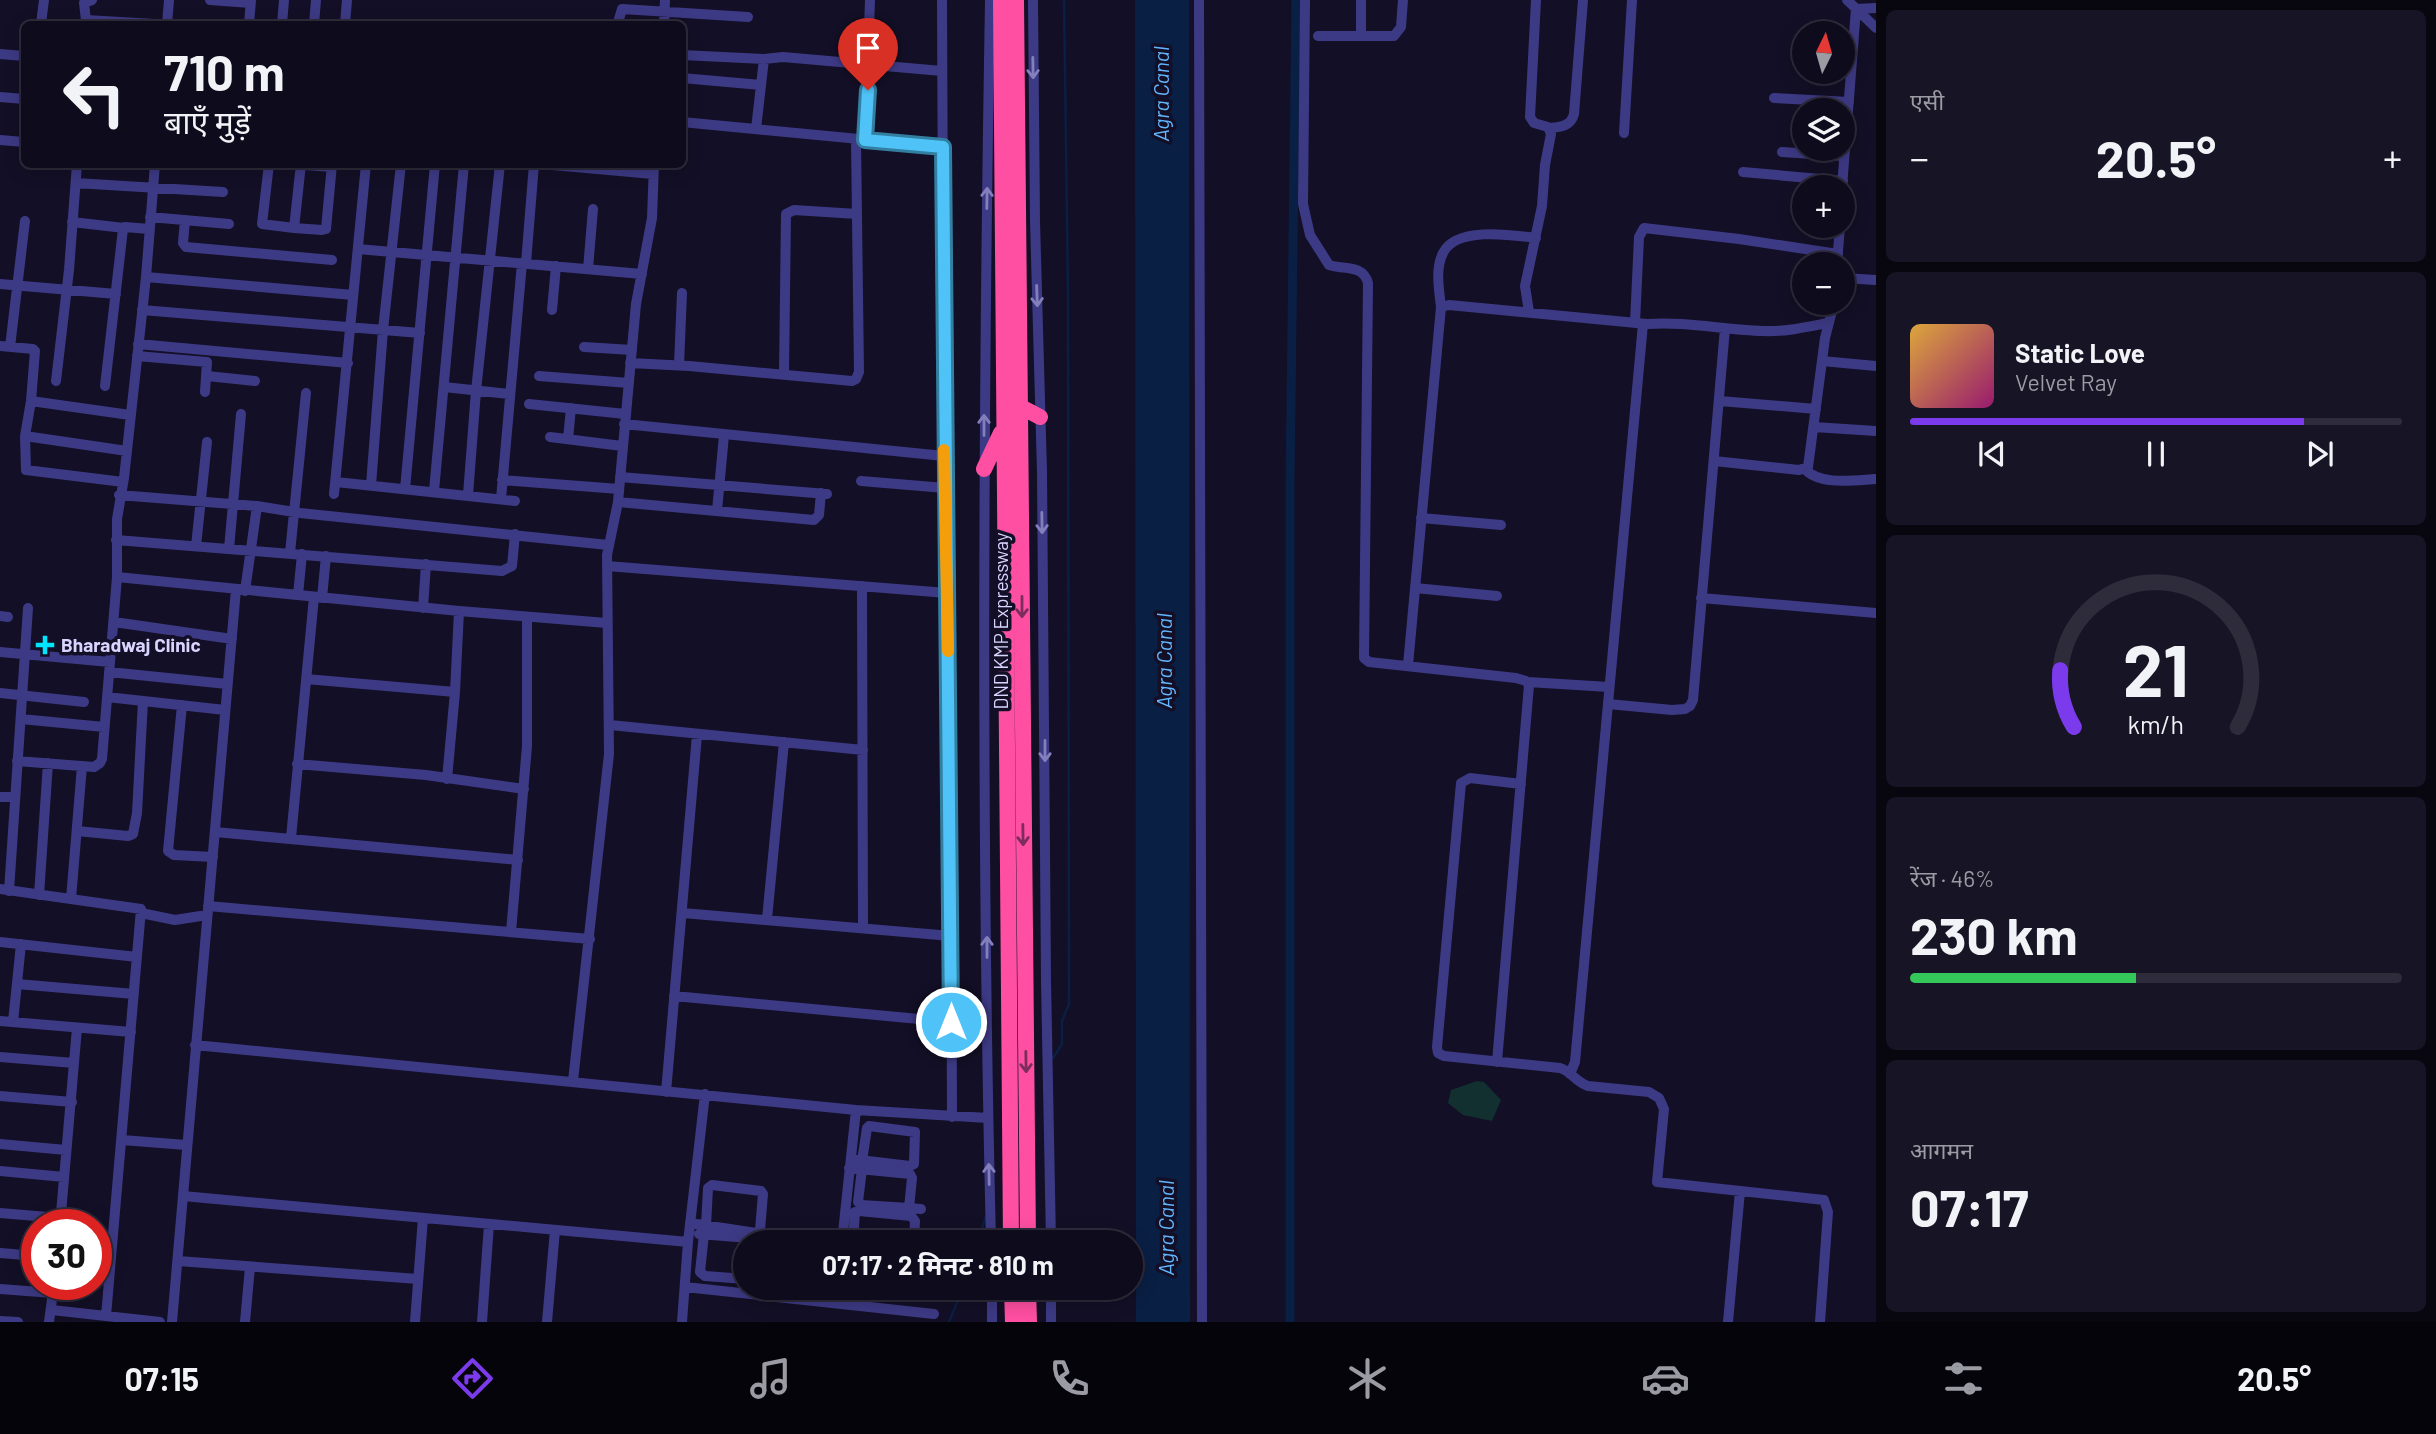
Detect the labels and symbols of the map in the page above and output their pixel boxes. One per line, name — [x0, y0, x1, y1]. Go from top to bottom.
pin — [838, 18, 898, 90]
north arrow — [1792, 21, 1855, 84]
water label: Agra Canal — [1148, 46, 1173, 142]
one-way arrow — [1027, 56, 1040, 79]
one-way arrow — [980, 187, 994, 210]
one-way arrow — [1030, 284, 1044, 307]
one-way arrow — [977, 414, 991, 437]
one-way arrow — [1036, 511, 1049, 534]
street label: DND KMP Expressway — [989, 532, 1012, 710]
one-way arrow — [1015, 595, 1029, 618]
water label: Agra Canal — [1151, 613, 1176, 709]
place label: Bharadwaj Clinic — [61, 633, 201, 656]
marker: Bharadwaj Clinic — [35, 635, 55, 655]
one-way arrow — [1038, 739, 1051, 762]
one-way arrow — [1016, 823, 1030, 846]
one-way arrow — [980, 936, 994, 959]
position arrow — [914, 985, 988, 1059]
one-way arrow — [1019, 1050, 1032, 1073]
one-way arrow — [982, 1163, 996, 1186]
water label: Agra Canal — [1153, 1180, 1178, 1276]
speed limit sign: 30 — [21, 1209, 112, 1300]

